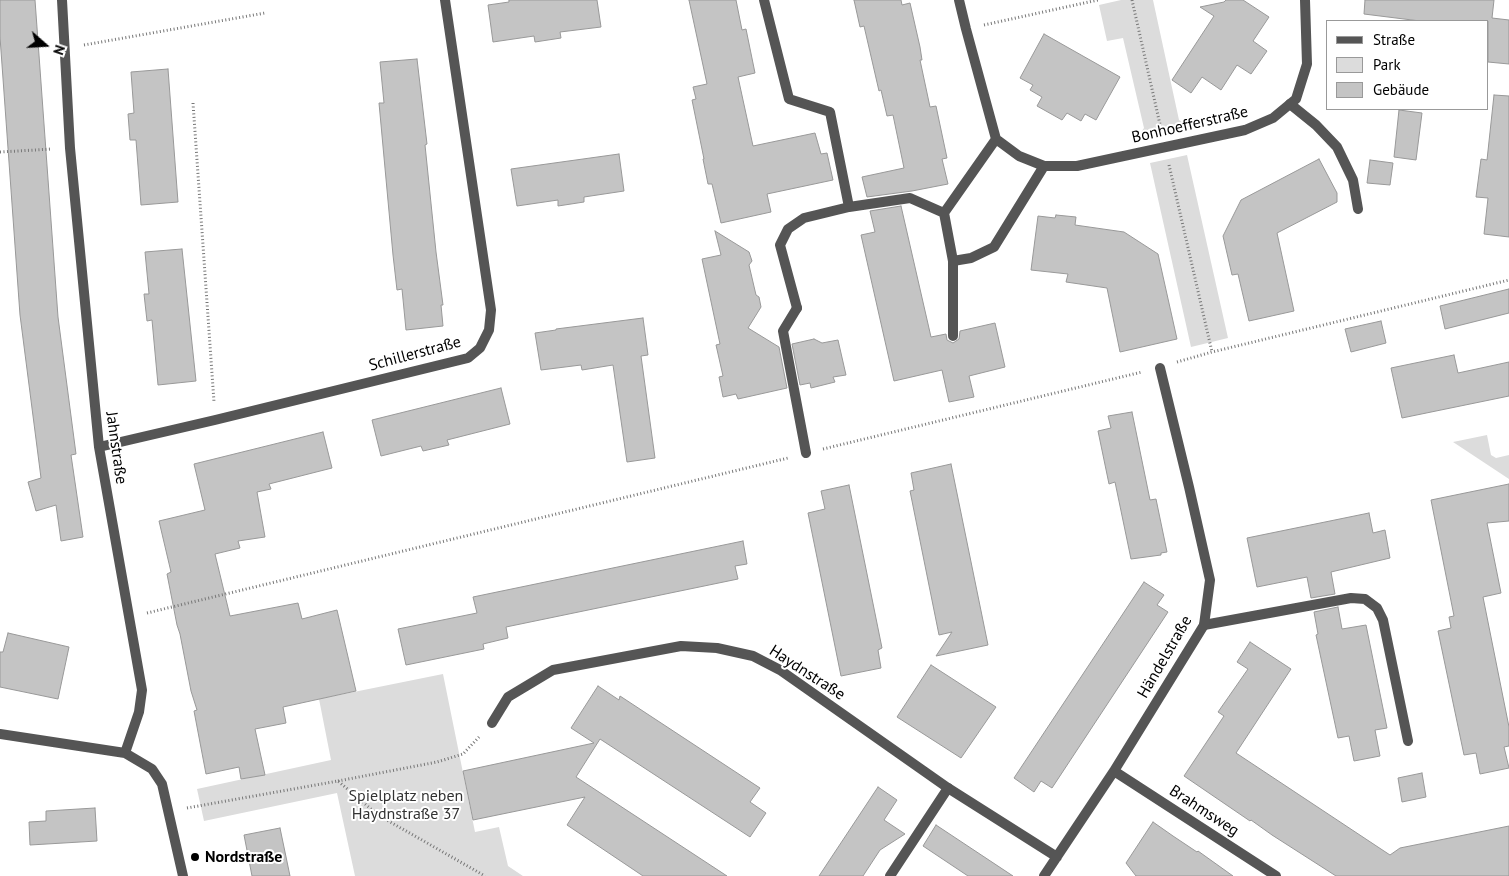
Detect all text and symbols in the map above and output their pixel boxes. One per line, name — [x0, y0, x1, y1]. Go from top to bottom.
north arrow — [20, 20, 70, 70]
legend — [1326, 20, 1489, 110]
text: Straße — [1373, 30, 1415, 49]
text: N — [49, 43, 69, 57]
text: Park — [1373, 55, 1401, 74]
text: Gebäude — [1373, 80, 1429, 99]
street label: Bonhoefferstraße — [1130, 102, 1250, 148]
street label: Schillerstraße — [367, 332, 463, 376]
street label: Jahnstraße — [101, 410, 131, 486]
street label: Händelstraße — [1134, 612, 1196, 702]
street label: Haydnstraße — [765, 641, 849, 705]
street label: Brahmsweg — [1166, 781, 1242, 841]
park label: Spielplatz neben Haydnstraße 37 — [349, 786, 463, 824]
place label: Nordstraße — [205, 847, 282, 867]
marker: Nordstraße — [189, 851, 201, 863]

